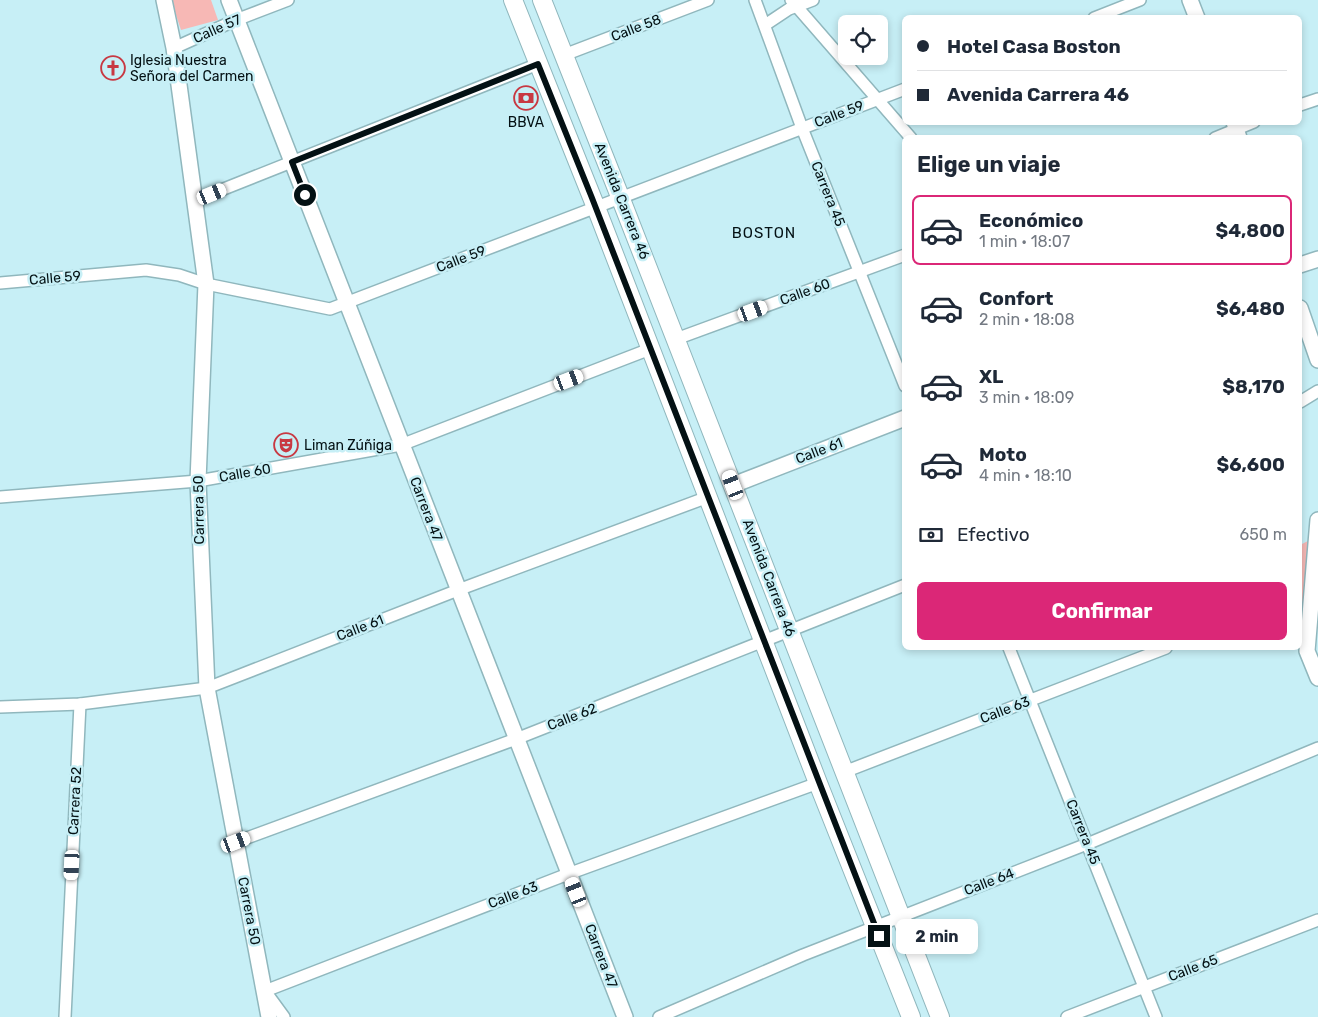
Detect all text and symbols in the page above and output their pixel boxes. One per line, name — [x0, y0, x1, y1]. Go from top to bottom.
street label: Calle 57 — [190, 11, 244, 47]
street label: Calle 58 — [609, 11, 664, 45]
map controls — [838, 15, 888, 65]
button: locate — [838, 15, 888, 65]
text: Hotel Casa Boston — [947, 35, 1121, 58]
place label: Iglesia Nuestra Señora del Carmen — [130, 52, 254, 85]
church icon: Iglesia Nuestra Señora del Carmen — [100, 55, 126, 81]
text: Avenida Carrera 46 — [947, 83, 1129, 106]
bank icon: BBVA — [513, 85, 539, 111]
street label: Calle 59 — [812, 97, 866, 131]
place label: BBVA — [508, 114, 545, 131]
street label: Avenida Carrera 46 — [591, 140, 653, 262]
text: Elige un viaje — [917, 151, 1061, 178]
street label: Carrera 45 — [807, 159, 849, 229]
car — [195, 181, 228, 207]
route start — [294, 184, 316, 206]
icon: car — [919, 208, 964, 253]
text: Económico — [979, 209, 1083, 232]
text: $4,800 — [1216, 219, 1285, 242]
district label: BOSTON — [732, 224, 796, 242]
text: 1 min · 18:07 — [979, 232, 1070, 251]
street label: Calle 59 — [434, 242, 488, 276]
street label: Calle 59 — [28, 267, 82, 289]
street label: Calle 60 — [777, 275, 833, 309]
icon: car — [919, 286, 964, 331]
text: Confort — [979, 287, 1053, 310]
text: $6,480 — [1216, 297, 1285, 320]
car — [736, 299, 769, 323]
text: 2 min · 18:08 — [979, 310, 1075, 329]
icon: car — [919, 364, 964, 409]
text: XL — [979, 365, 1003, 388]
car — [552, 368, 585, 392]
text: $8,170 — [1222, 375, 1285, 398]
text: 3 min · 18:09 — [979, 388, 1074, 407]
theatre icon: Liman Zúñiga — [273, 432, 299, 458]
street label: Calle 61 — [793, 434, 845, 468]
place label: Liman Zúñiga — [304, 437, 392, 454]
icon: car — [919, 442, 964, 487]
text: Moto — [979, 443, 1027, 466]
text: $6,600 — [1217, 453, 1285, 476]
street label: Calle 60 — [218, 460, 272, 486]
text: 4 min · 18:10 — [979, 466, 1072, 485]
car — [720, 468, 745, 502]
street label: Carrera 47 — [406, 474, 446, 544]
street label: Carrera 50 — [190, 475, 208, 545]
street label: Avenida Carrera 46 — [739, 517, 799, 639]
icon: cash — [917, 521, 945, 549]
text: Efectivo — [957, 523, 1030, 546]
text: 650 m — [1240, 525, 1287, 544]
button: Confirmar — [917, 582, 1287, 640]
street label: Calle 61 — [334, 611, 386, 645]
street label: Calle 63 — [978, 693, 1032, 727]
street label: Calle 62 — [545, 700, 599, 734]
street label: Carrera 52 — [65, 766, 85, 836]
street label: Carrera 45 — [1062, 797, 1104, 867]
car — [219, 830, 252, 854]
car — [63, 850, 80, 880]
street label: Calle 64 — [962, 865, 1017, 899]
car — [563, 875, 588, 909]
street label: Carrera 50 — [234, 876, 264, 947]
street label: Calle 63 — [486, 878, 540, 912]
callout: 2 min — [896, 918, 979, 954]
street label: Carrera 47 — [581, 921, 621, 991]
route end — [868, 925, 890, 947]
text: 2 min — [915, 927, 959, 946]
street label: Calle 65 — [1166, 951, 1220, 985]

